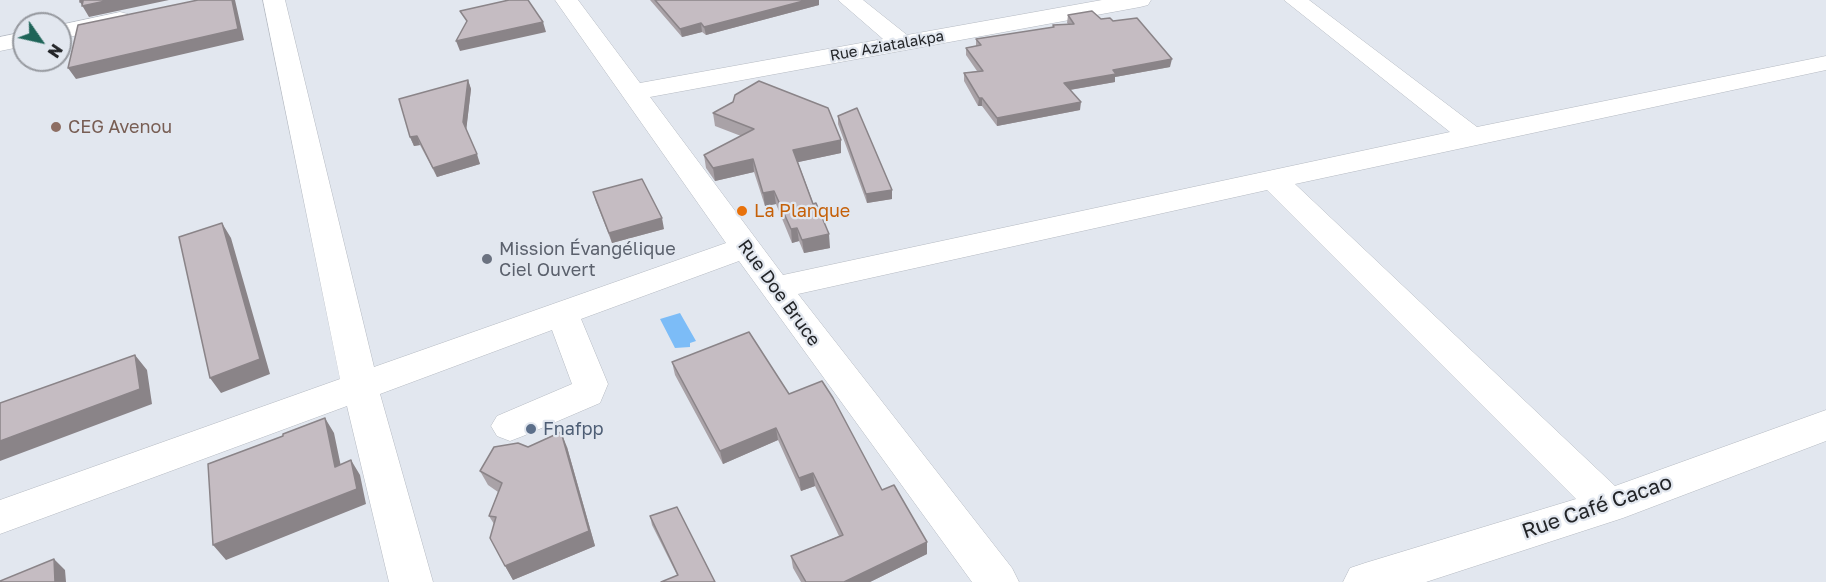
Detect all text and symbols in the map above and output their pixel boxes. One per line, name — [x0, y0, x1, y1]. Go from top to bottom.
north arrow — [12, 12, 72, 72]
street label: Rue Aziatalakpa — [829, 27, 945, 65]
text: N — [44, 40, 67, 62]
place label: CEG Avenou — [68, 116, 172, 138]
marker: CEG Avenou — [49, 120, 63, 134]
place label: La Planque — [754, 200, 850, 222]
marker: La Planque — [735, 204, 749, 218]
street label: Rue Doe Bruce — [733, 236, 825, 350]
place label: Mission Évangélique Ciel Ouvert — [499, 238, 676, 280]
marker: Mission Évangélique Ciel Ouvert — [480, 252, 494, 266]
place label: Fnafpp — [543, 418, 604, 440]
marker: Fnafpp — [524, 422, 538, 436]
street label: Rue Café Cacao — [1519, 470, 1675, 544]

